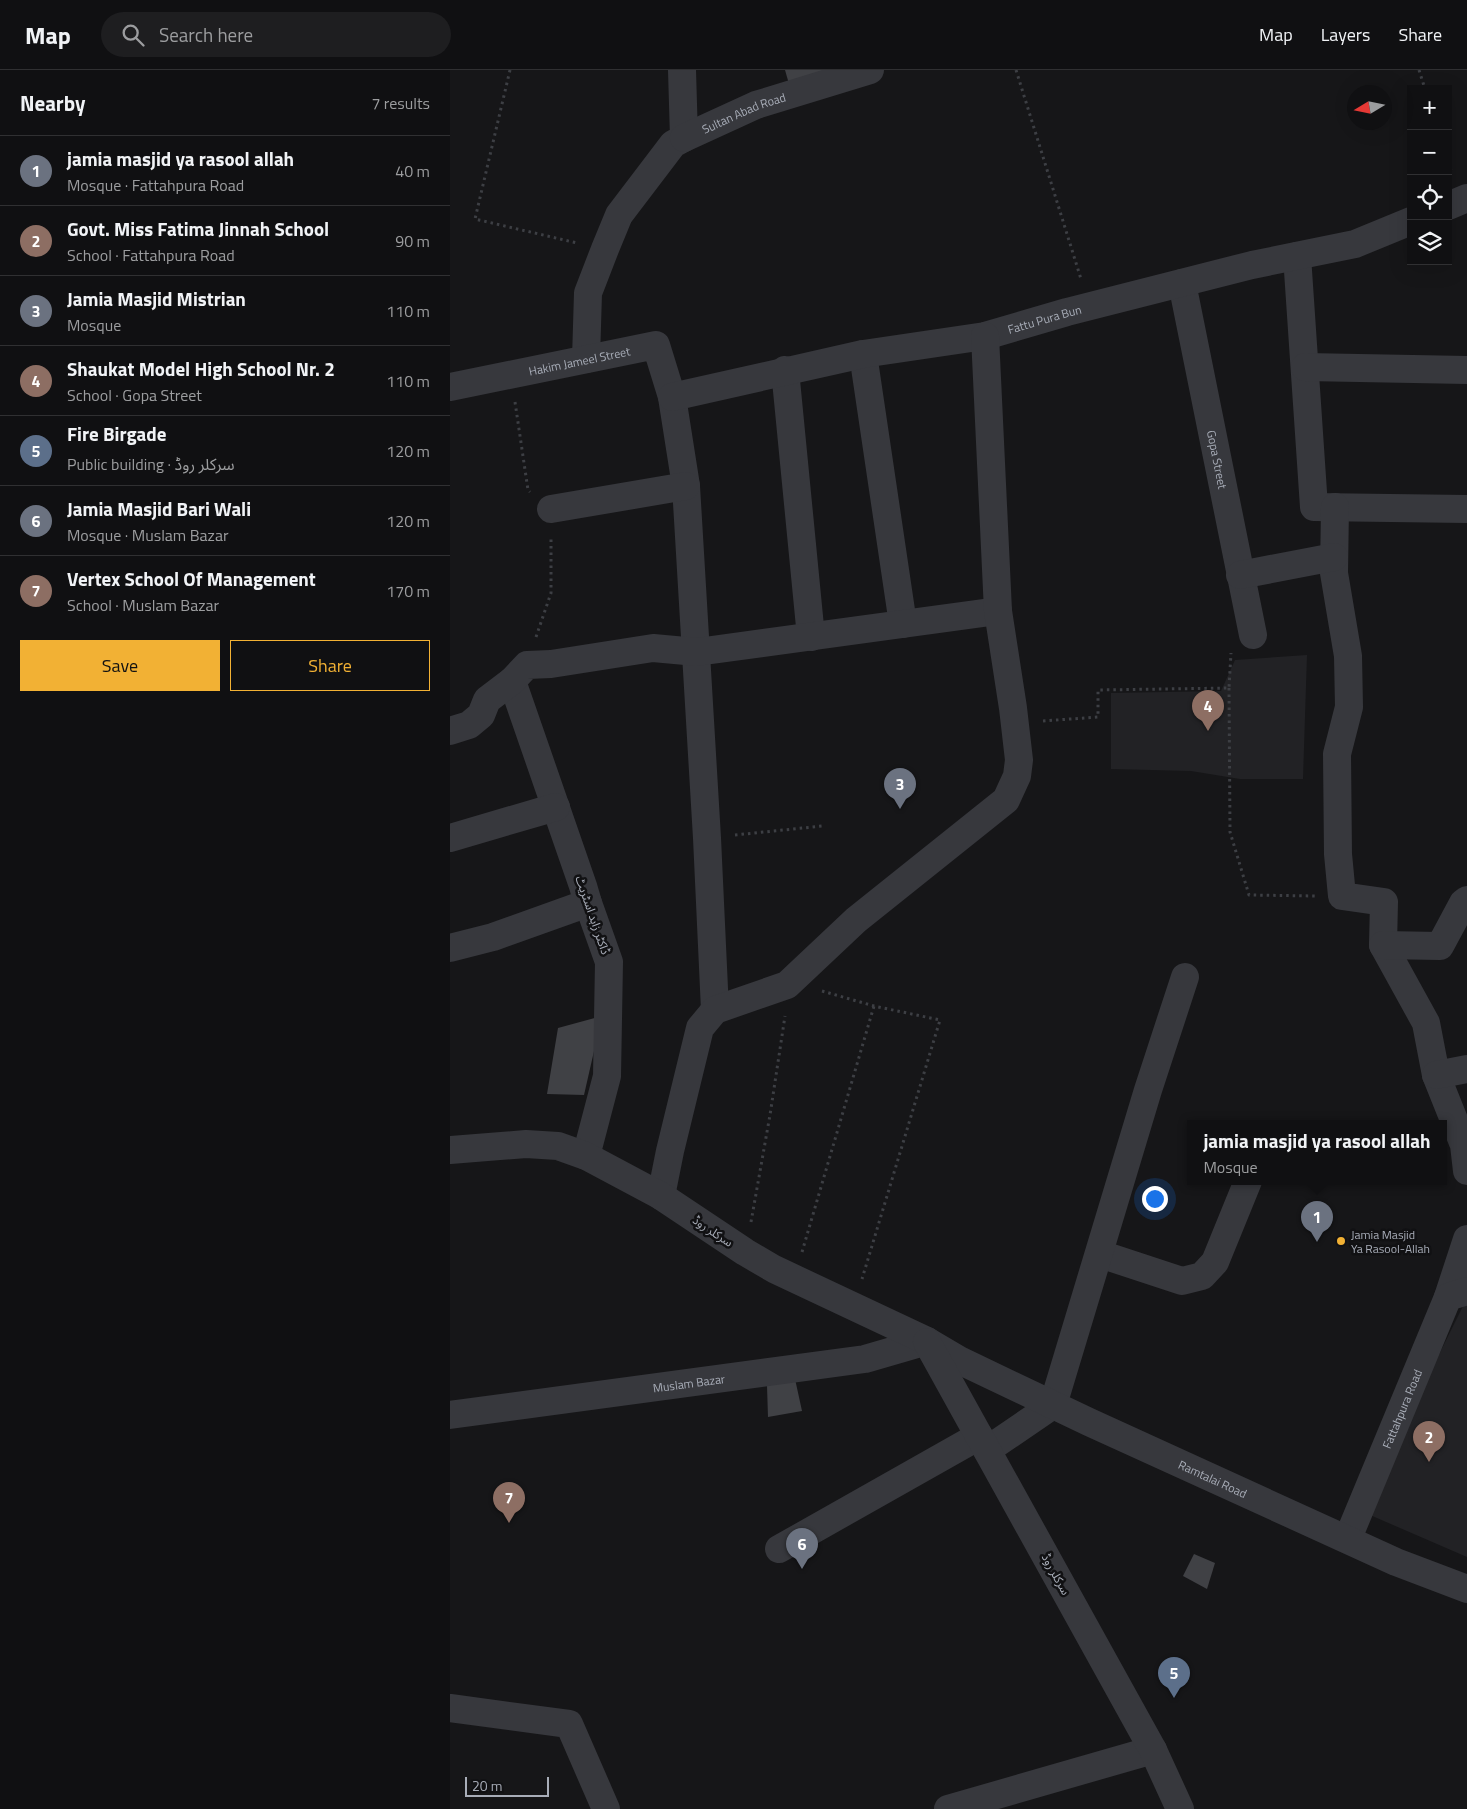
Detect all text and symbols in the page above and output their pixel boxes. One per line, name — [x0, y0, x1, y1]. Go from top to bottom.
search box — [101, 12, 451, 57]
text: Map — [25, 17, 71, 53]
text: Search here — [159, 20, 253, 49]
icon: search — [119, 21, 147, 49]
text: Map — [1259, 21, 1293, 48]
text: Layers — [1321, 21, 1370, 48]
text: Share — [1398, 21, 1442, 48]
north arrow — [1347, 85, 1392, 130]
map controls — [1407, 85, 1452, 265]
button: + — [1407, 85, 1452, 130]
text: Nearby — [20, 87, 85, 119]
street label: Sultan Abad Road — [698, 87, 788, 138]
text: 7 results — [371, 91, 430, 115]
button: − — [1407, 130, 1452, 175]
text: jamia masjid ya rasool allah — [67, 144, 294, 173]
text: 1 — [32, 159, 40, 183]
text: 40 m — [395, 159, 430, 183]
text: Mosque · Fattahpura Road — [67, 173, 244, 197]
button: locate — [1407, 175, 1452, 220]
text: Govt. Miss Fatima Jinnah School — [67, 214, 329, 243]
button: layers — [1407, 220, 1452, 265]
text: 2 — [32, 229, 40, 253]
text: 90 m — [395, 229, 430, 253]
text: School · Fattahpura Road — [67, 243, 235, 267]
text: Jamia Masjid Mistrian — [67, 284, 246, 313]
text: 3 — [32, 299, 40, 323]
text: 110 m — [386, 299, 430, 323]
street label: Fattu Pura Bun — [1005, 299, 1083, 338]
text: Mosque — [67, 313, 121, 337]
street label: Hakim Jameel Street — [527, 341, 633, 380]
text: Shaukat Model High School Nr. 2 — [67, 354, 335, 383]
text: 4 — [32, 369, 40, 393]
text: 110 m — [386, 369, 430, 393]
text: School · Gopa Street — [67, 383, 202, 407]
text: Fire Birgade — [67, 419, 166, 448]
street label: Gopa Street — [1202, 428, 1233, 491]
text: 5 — [32, 439, 40, 463]
text: 120 m — [386, 439, 430, 463]
text: Public building · سرکلر روڈ — [67, 452, 235, 476]
text: Jamia Masjid Bari Wali — [67, 494, 251, 523]
text: 6 — [32, 509, 40, 533]
text: 120 m — [386, 509, 430, 533]
text: Mosque · Muslam Bazar — [67, 523, 228, 547]
text: Vertex School Of Management — [67, 564, 316, 593]
text: 7 — [32, 579, 40, 603]
text: 170 m — [386, 579, 430, 603]
text: School · Muslam Bazar — [67, 593, 219, 617]
button: Save — [20, 640, 220, 691]
button: Share — [230, 640, 430, 691]
pin: 4 — [1192, 690, 1224, 731]
pin: 3 — [884, 768, 916, 809]
street label: ڈاکٹر زاہد اسٹریٹ — [571, 873, 615, 957]
popup — [1187, 1120, 1447, 1185]
text: jamia masjid ya rasool allah — [1203, 1126, 1431, 1155]
text: Mosque — [1203, 1155, 1258, 1179]
your location — [1142, 1186, 1168, 1212]
pin: 1 — [1301, 1201, 1333, 1242]
street label: سرکلر روڈ — [689, 1211, 737, 1251]
place label: Jamia Masjid Ya Rasool-Allah — [1351, 1225, 1430, 1258]
marker: Jamia Masjid Ya Rasool-Allah — [1335, 1235, 1347, 1247]
street label: Fattahpura Road — [1377, 1366, 1427, 1451]
street label: Muslam Bazar — [652, 1369, 726, 1397]
pin: 2 — [1413, 1421, 1445, 1462]
street label: Ramtalai Road — [1175, 1455, 1250, 1502]
pin: 7 — [493, 1482, 525, 1523]
pin: 6 — [786, 1528, 818, 1569]
street label: سرکلر روڈ — [1037, 1550, 1075, 1598]
pin: 5 — [1158, 1657, 1190, 1698]
scale bar — [465, 1774, 549, 1797]
text: 20 m — [472, 1775, 502, 1796]

